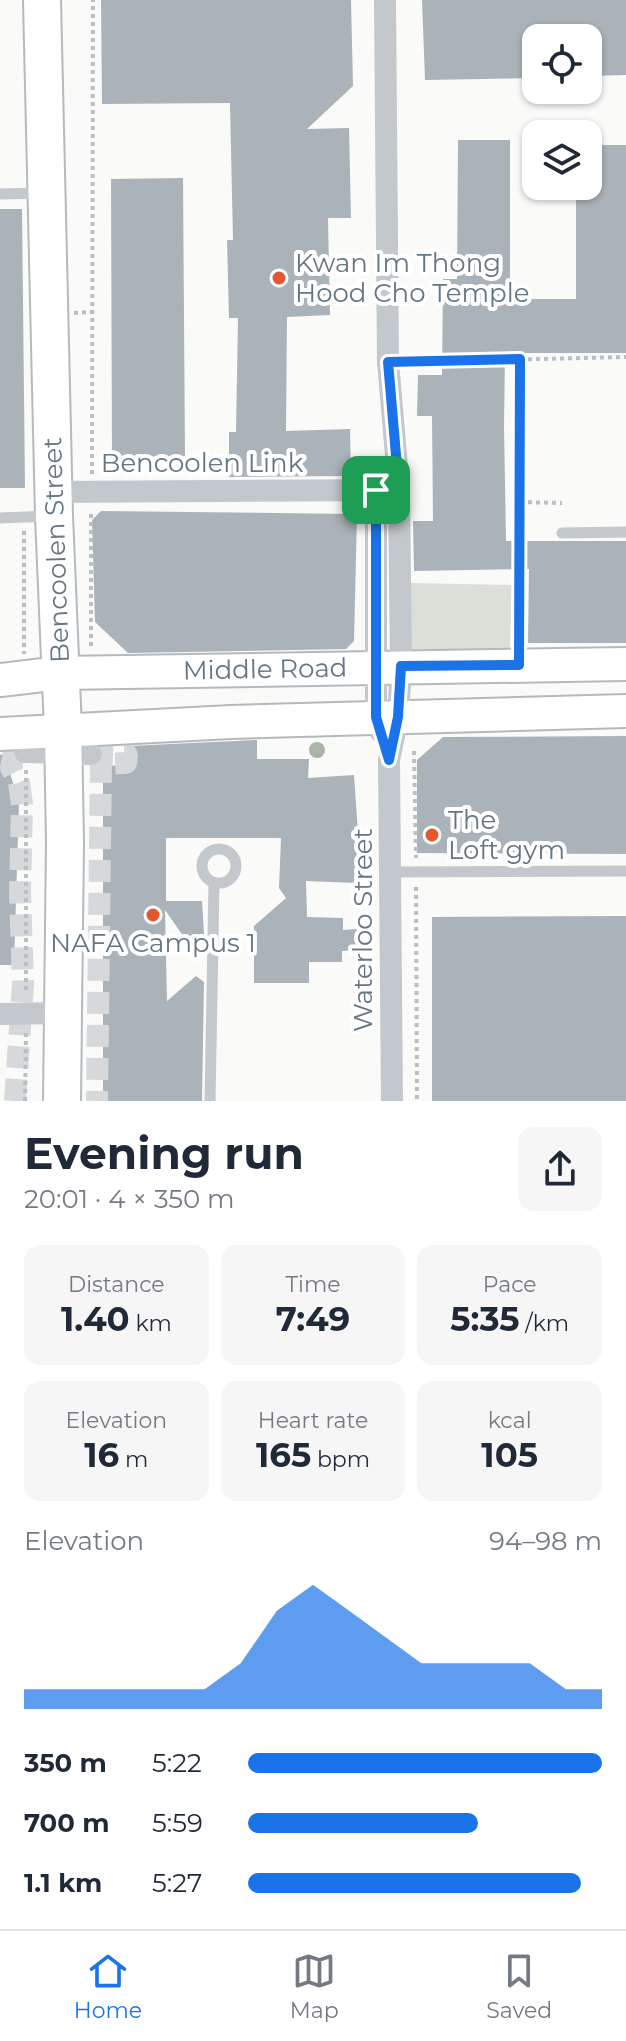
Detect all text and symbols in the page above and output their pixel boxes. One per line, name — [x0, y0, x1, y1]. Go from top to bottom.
map controls — [522, 24, 602, 200]
button: locate — [522, 24, 602, 104]
button: layers — [522, 120, 602, 200]
place label: Kwan Im Thong Hood Cho Temple — [295, 247, 529, 309]
marker: Kwan Im Thong Hood Cho Temple — [270, 269, 288, 287]
street label: Bencoolen Street — [36, 437, 76, 663]
street label: Bencoolen Link — [101, 447, 304, 479]
pin — [342, 456, 410, 524]
icon: arrive — [354, 468, 398, 512]
street label: Middle Road — [182, 652, 348, 686]
place label: The Loft gym — [448, 804, 565, 866]
marker: The Loft gym — [423, 826, 441, 844]
street label: Waterloo Street — [347, 828, 379, 1032]
marker: NAFA Campus 1 — [144, 906, 162, 924]
place label: NAFA Campus 1 — [50, 927, 256, 959]
text: Evening run — [24, 1126, 304, 1180]
button: share — [518, 1127, 602, 1211]
text: 20:01 · 4 × 350 m — [24, 1183, 235, 1215]
text: Distance — [68, 1271, 165, 1298]
text: Time — [285, 1271, 341, 1298]
text: Pace — [483, 1271, 537, 1298]
text: 1.40 — [61, 1298, 130, 1340]
text: 7:49 — [276, 1298, 350, 1340]
text: 5:35 — [450, 1298, 519, 1340]
text: km — [130, 1310, 172, 1337]
text: /km — [519, 1310, 569, 1337]
text: Elevation — [65, 1407, 167, 1434]
text: Heart rate — [258, 1407, 368, 1434]
text: kcal — [488, 1407, 532, 1434]
text: 16 — [84, 1434, 119, 1476]
text: 165 — [256, 1434, 311, 1476]
text: 105 — [481, 1434, 538, 1476]
text: m — [119, 1446, 148, 1473]
text: bpm — [311, 1446, 370, 1473]
text: Elevation — [24, 1525, 144, 1557]
text: 94–98 m — [489, 1525, 602, 1557]
text: 350 m — [24, 1747, 107, 1779]
text: 5:22 — [152, 1747, 202, 1779]
text: 700 m — [24, 1807, 110, 1839]
text: 5:59 — [152, 1807, 203, 1839]
text: 1.1 km — [24, 1867, 102, 1899]
text: 5:27 — [152, 1867, 202, 1899]
tab: Home — [74, 1949, 142, 2024]
tab: Map — [290, 1949, 339, 2024]
tab: Saved — [486, 1949, 552, 2024]

